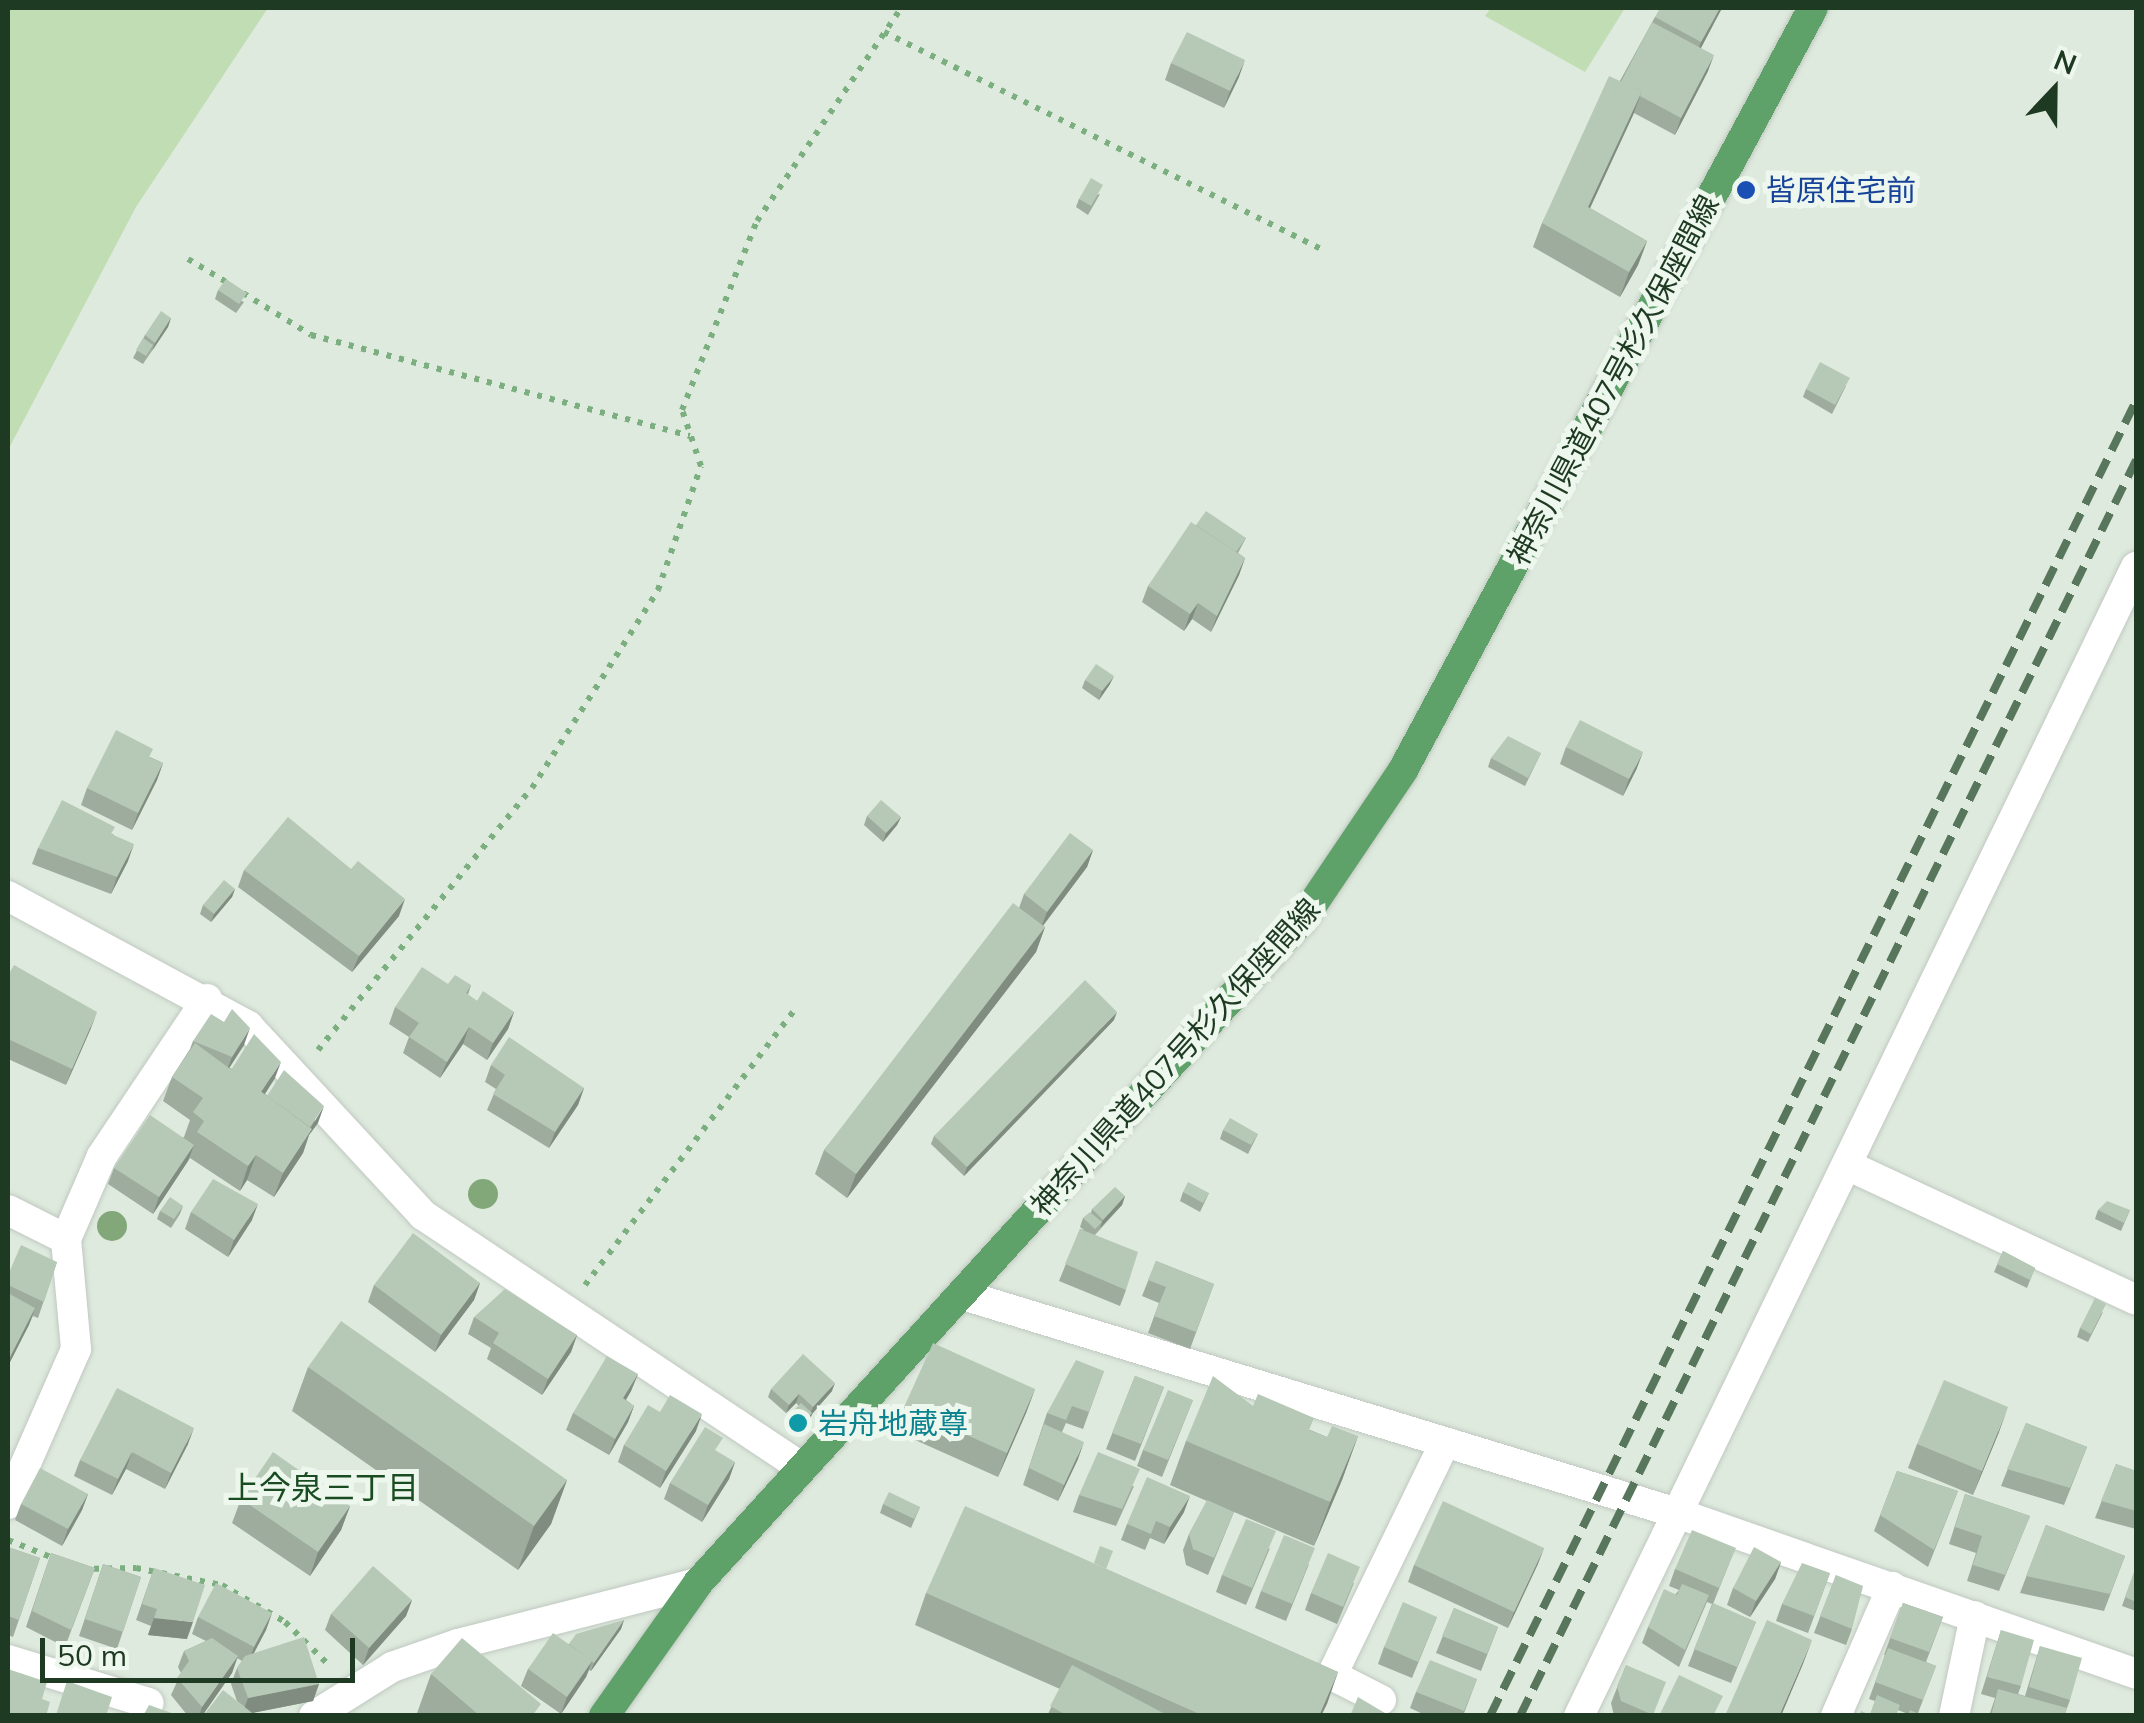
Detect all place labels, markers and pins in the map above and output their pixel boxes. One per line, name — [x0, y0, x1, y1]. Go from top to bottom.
place label: 皆原住宅前 — [1766, 172, 1916, 208]
marker: 皆原住宅前 — [1735, 179, 1757, 201]
place label: 岩舟地蔵尊 — [818, 1405, 968, 1441]
marker: 岩舟地蔵尊 — [787, 1412, 809, 1434]

